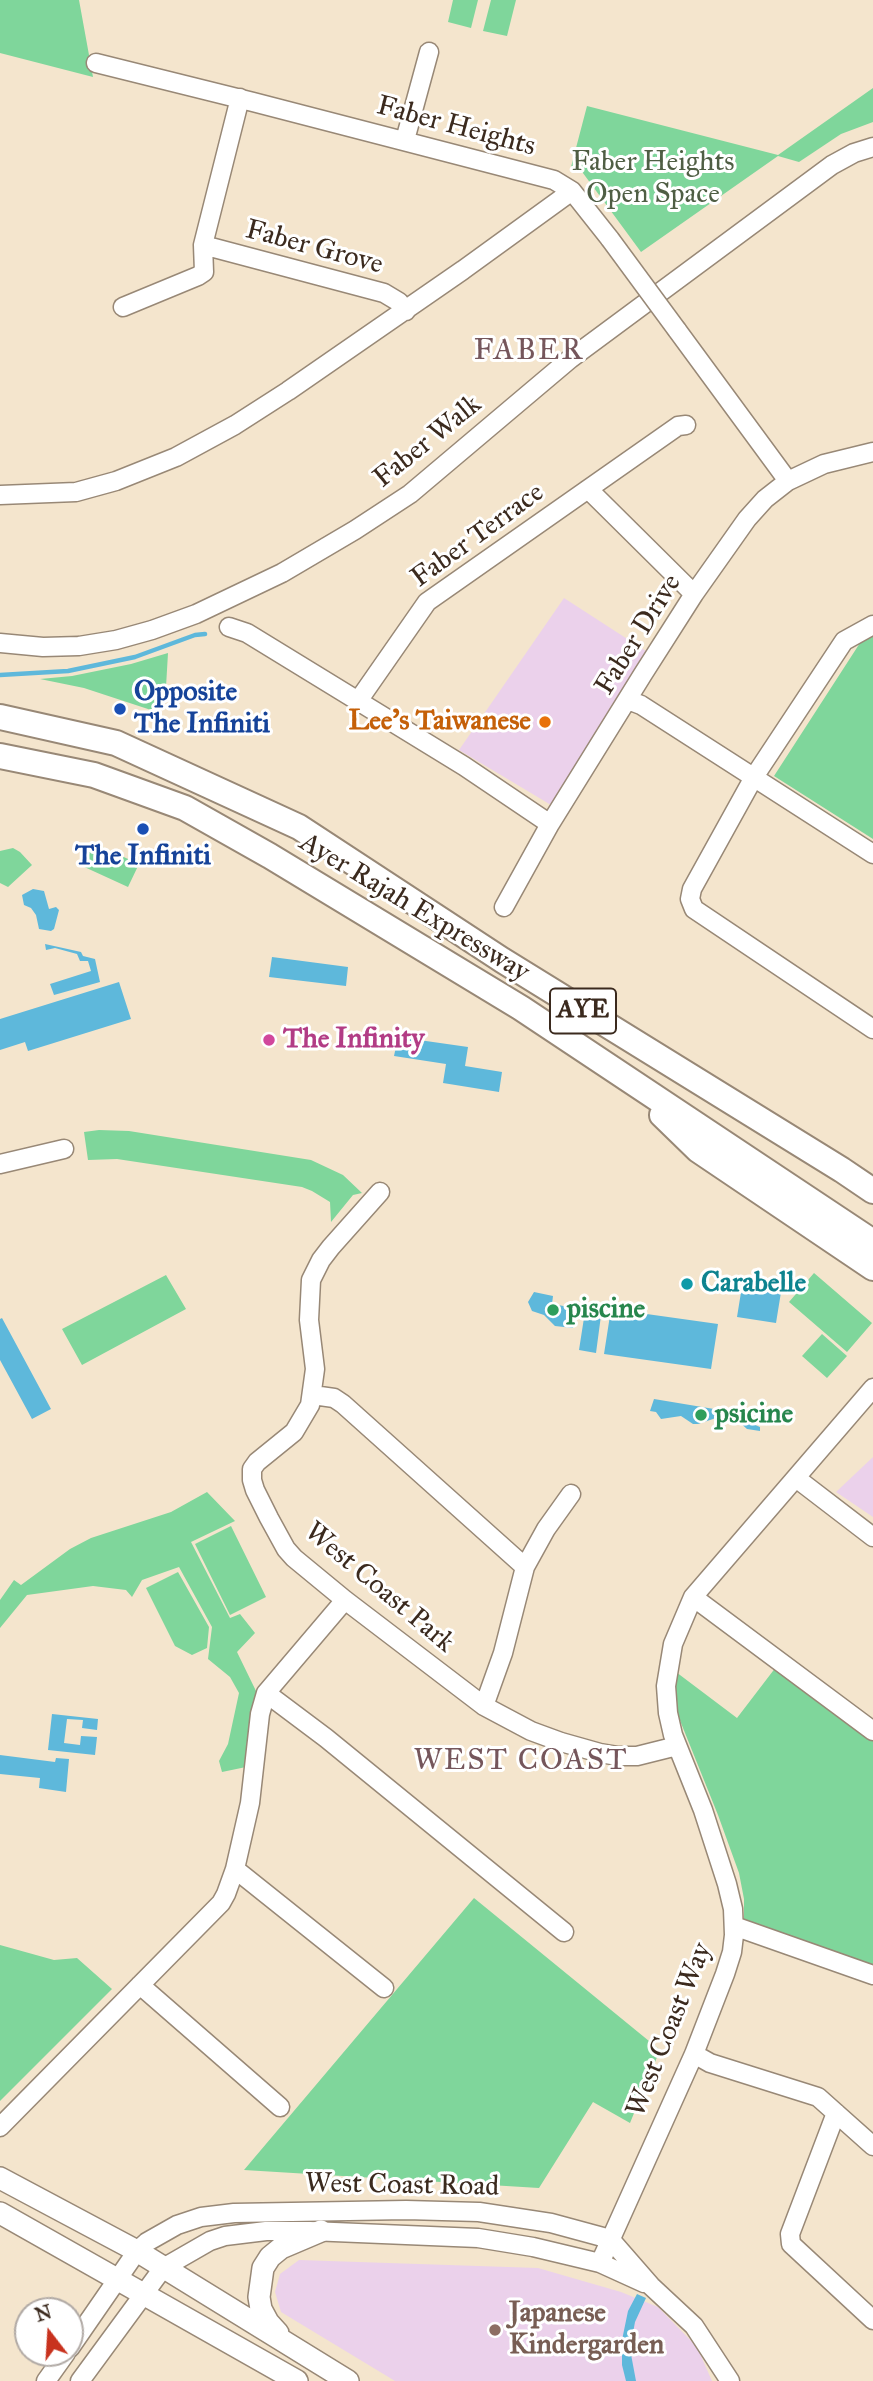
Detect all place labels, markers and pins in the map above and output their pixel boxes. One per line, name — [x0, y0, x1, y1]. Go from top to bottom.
place label: Opposite The Infiniti — [134, 676, 270, 742]
marker: Opposite The Infiniti — [112, 701, 128, 717]
place label: Lee’s Taiwanese — [348, 705, 531, 739]
marker: Lee’s Taiwanese — [537, 714, 553, 730]
marker: The Infiniti — [135, 821, 151, 837]
place label: The Infiniti — [75, 840, 211, 874]
place label: The Infinity — [283, 1023, 424, 1057]
marker: The Infinity — [261, 1032, 277, 1048]
place label: Carabelle — [701, 1267, 806, 1301]
marker: Carabelle — [679, 1276, 695, 1292]
place label: piscine — [567, 1293, 645, 1327]
marker: piscine — [545, 1302, 561, 1318]
place label: psicine — [715, 1398, 793, 1432]
marker: psicine — [693, 1407, 709, 1423]
place label: Japanese Kindergarden — [509, 2297, 664, 2363]
marker: Japanese Kindergarden — [487, 2322, 503, 2338]

